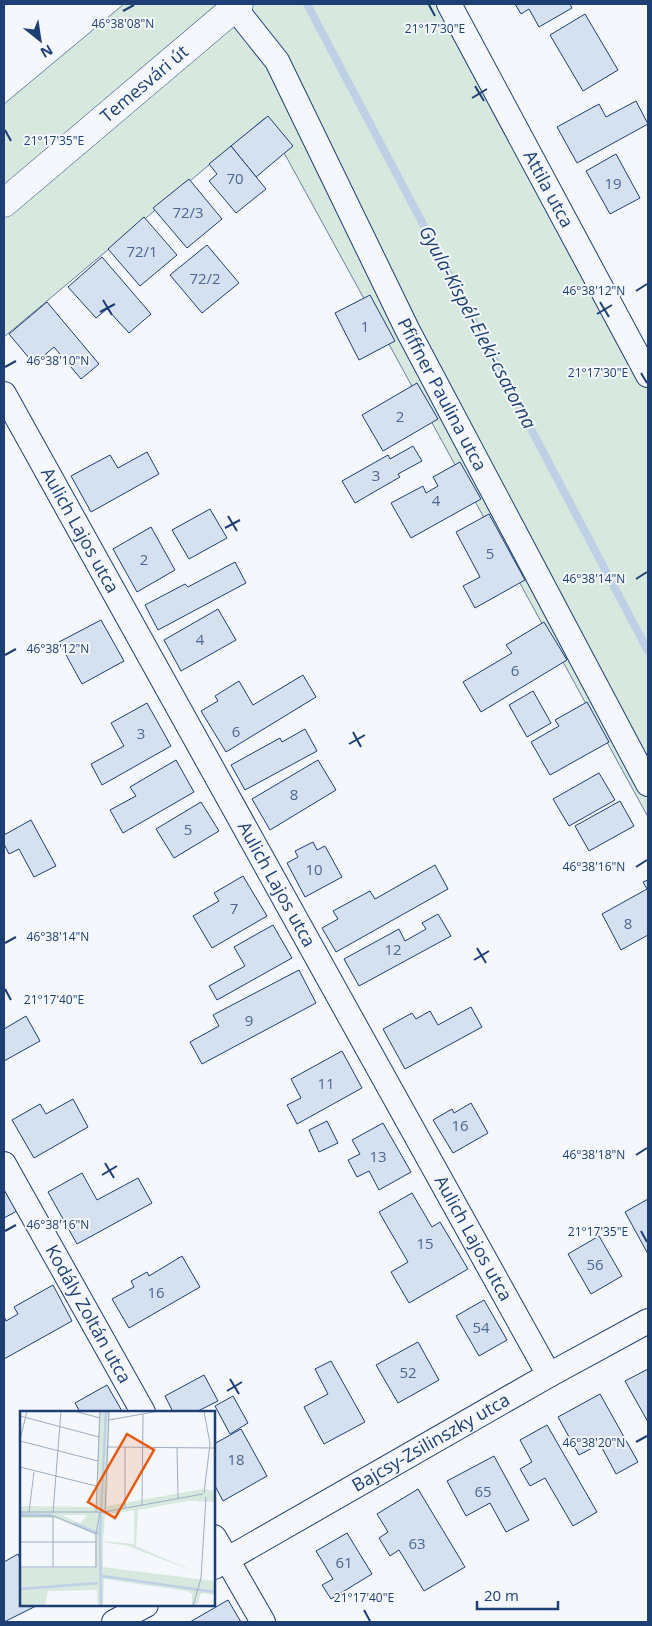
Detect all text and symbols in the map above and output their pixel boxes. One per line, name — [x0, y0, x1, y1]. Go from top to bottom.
north arrow — [15, 15, 65, 65]
text: 46°38'08"N — [92, 15, 154, 32]
text: 21°17'30"E — [405, 20, 465, 37]
street label: Temesvári út — [95, 39, 193, 128]
text: N — [37, 41, 56, 63]
text: 21°17'35"E — [24, 132, 84, 149]
street label: Attila utca — [519, 146, 580, 231]
house number: 70 — [226, 168, 244, 188]
house number: 19 — [604, 173, 622, 193]
house number: 72/3 — [172, 202, 204, 222]
water label: Gyula-Kispél-Eleki-csatorna — [413, 221, 543, 433]
house number: 72/1 — [126, 241, 158, 261]
house number: 72/2 — [189, 268, 221, 288]
text: 46°38'12"N — [563, 282, 625, 299]
street label: Pfiffner Paulina utca — [392, 314, 493, 475]
house number: 1 — [361, 316, 369, 336]
text: 46°38'10"N — [27, 352, 89, 369]
text: 21°17'30"E — [568, 364, 628, 381]
house number: 2 — [396, 406, 404, 426]
street label: Aulich Lajos utca — [36, 463, 125, 597]
house number: 3 — [372, 465, 380, 485]
house number: 4 — [432, 490, 441, 510]
house number: 5 — [486, 543, 494, 563]
house number: 2 — [140, 549, 148, 569]
text: 46°38'14"N — [563, 570, 625, 587]
house number: 4 — [196, 629, 205, 649]
text: 46°38'12"N — [27, 640, 89, 657]
house number: 6 — [511, 660, 519, 680]
house number: 6 — [232, 721, 240, 741]
house number: 3 — [137, 723, 145, 743]
house number: 8 — [290, 784, 298, 804]
street label: Aulich Lajos utca — [233, 817, 322, 951]
house number: 5 — [184, 819, 192, 839]
text: 46°38'16"N — [563, 858, 625, 875]
house number: 10 — [305, 859, 323, 879]
house number: 7 — [230, 898, 238, 918]
house number: 8 — [624, 913, 632, 933]
text: 46°38'14"N — [27, 928, 89, 945]
house number: 12 — [384, 939, 402, 959]
text: 21°17'40"E — [24, 991, 84, 1008]
house number: 9 — [245, 1010, 253, 1030]
house number: 11 — [317, 1073, 335, 1093]
house number: 16 — [451, 1115, 469, 1135]
house number: 13 — [369, 1146, 387, 1166]
text: 46°38'18"N — [563, 1146, 625, 1163]
street label: Aulich Lajos utca — [430, 1171, 519, 1305]
text: 46°38'16"N — [27, 1216, 89, 1233]
text: 21°17'35"E — [568, 1223, 628, 1240]
house number: 15 — [416, 1233, 434, 1253]
street label: Kodály Zoltán utca — [41, 1240, 137, 1387]
house number: 56 — [586, 1254, 604, 1274]
house number: 16 — [147, 1282, 165, 1302]
house number: 54 — [472, 1317, 490, 1337]
house number: 52 — [399, 1362, 417, 1382]
street label: Bajcsy-Zsilinszky utca — [347, 1387, 514, 1497]
inset map — [20, 1411, 215, 1606]
text: 46°38'20"N — [563, 1434, 625, 1451]
house number: 18 — [227, 1449, 245, 1469]
house number: 65 — [474, 1481, 492, 1501]
house number: 63 — [408, 1533, 426, 1553]
house number: 61 — [335, 1552, 353, 1572]
scale bar — [477, 1578, 558, 1610]
text: 20 m — [484, 1585, 519, 1605]
text: 21°17'40"E — [334, 1589, 394, 1606]

